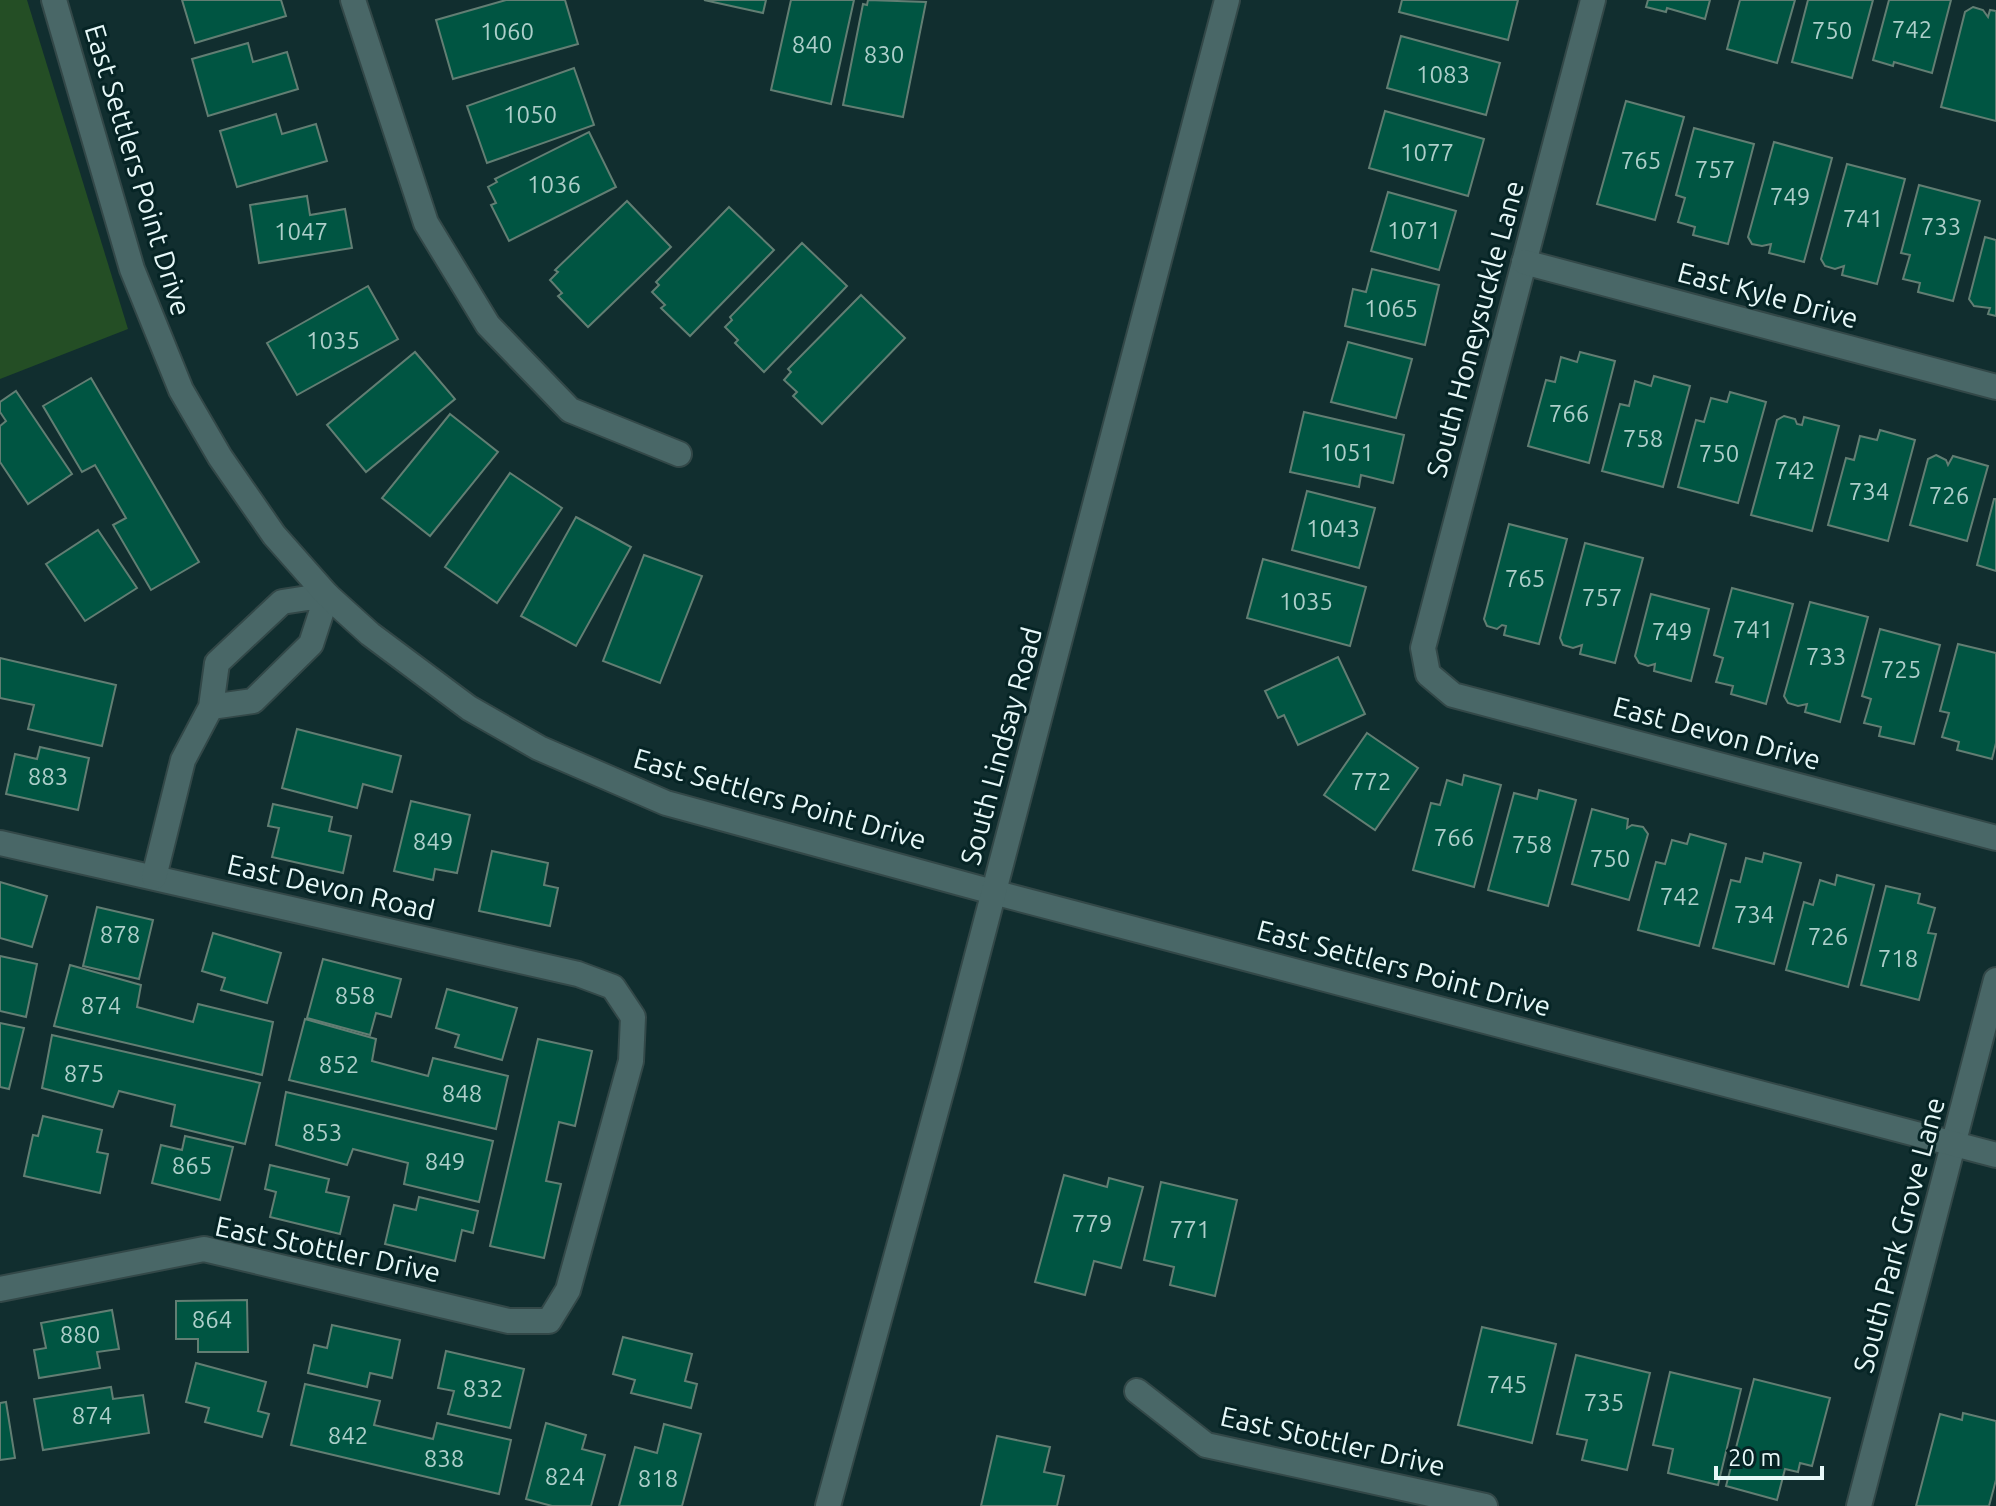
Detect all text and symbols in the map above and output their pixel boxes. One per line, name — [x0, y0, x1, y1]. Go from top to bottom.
house number: 742 — [1892, 16, 1932, 43]
house number: 750 — [1812, 17, 1852, 44]
house number: 1060 — [480, 18, 534, 45]
street label: East Settlers Point Drive — [79, 20, 198, 319]
house number: 840 — [792, 31, 832, 58]
house number: 830 — [864, 41, 904, 68]
house number: 1083 — [1416, 61, 1470, 88]
house number: 1050 — [503, 101, 557, 128]
house number: 1077 — [1400, 139, 1454, 166]
house number: 765 — [1621, 147, 1661, 174]
house number: 757 — [1695, 156, 1735, 183]
house number: 1036 — [527, 171, 581, 198]
street label: South Honeysuckle Lane — [1420, 177, 1529, 481]
house number: 749 — [1770, 183, 1810, 210]
house number: 741 — [1843, 205, 1883, 232]
house number: 733 — [1921, 213, 1961, 240]
house number: 1071 — [1387, 217, 1441, 244]
house number: 1047 — [274, 218, 328, 245]
street label: East Kyle Drive — [1675, 256, 1862, 333]
house number: 1065 — [1364, 295, 1418, 322]
house number: 1035 — [306, 327, 360, 354]
house number: 766 — [1549, 400, 1589, 427]
house number: 758 — [1623, 425, 1663, 452]
house number: 1051 — [1320, 439, 1374, 466]
house number: 750 — [1699, 440, 1739, 467]
house number: 742 — [1775, 457, 1815, 484]
house number: 734 — [1849, 478, 1889, 505]
house number: 726 — [1929, 482, 1969, 509]
house number: 1043 — [1306, 515, 1360, 542]
house number: 765 — [1505, 565, 1545, 592]
house number: 757 — [1582, 584, 1622, 611]
house number: 1035 — [1279, 588, 1333, 615]
house number: 741 — [1733, 616, 1773, 643]
house number: 749 — [1652, 618, 1692, 645]
street label: South Lindsay Road — [954, 624, 1047, 868]
house number: 733 — [1806, 643, 1846, 670]
house number: 725 — [1881, 656, 1921, 683]
street label: East Devon Drive — [1610, 690, 1824, 775]
street label: East Settlers Point Drive — [630, 742, 930, 855]
house number: 883 — [28, 763, 68, 790]
house number: 772 — [1351, 768, 1391, 795]
house number: 766 — [1434, 824, 1474, 851]
house number: 849 — [413, 828, 453, 855]
house number: 758 — [1512, 831, 1552, 858]
house number: 750 — [1590, 845, 1630, 872]
street label: East Devon Road — [224, 848, 438, 925]
house number: 742 — [1660, 883, 1700, 910]
house number: 734 — [1734, 901, 1774, 928]
street label: East Settlers Point Drive — [1254, 913, 1554, 1022]
house number: 878 — [100, 921, 140, 948]
house number: 726 — [1808, 923, 1848, 950]
house number: 718 — [1878, 945, 1918, 972]
house number: 858 — [335, 982, 375, 1009]
house number: 874 — [81, 992, 121, 1019]
house number: 852 — [319, 1051, 359, 1078]
house number: 875 — [64, 1060, 104, 1087]
house number: 848 — [442, 1080, 482, 1107]
street label: South Park Grove Lane — [1847, 1094, 1950, 1376]
house number: 853 — [302, 1119, 342, 1146]
house number: 849 — [425, 1148, 465, 1175]
house number: 865 — [172, 1152, 212, 1179]
street label: East Stottler Drive — [213, 1209, 444, 1288]
house number: 779 — [1072, 1210, 1112, 1237]
house number: 771 — [1170, 1216, 1210, 1243]
house number: 864 — [192, 1306, 232, 1333]
house number: 880 — [60, 1321, 100, 1348]
house number: 745 — [1487, 1371, 1527, 1398]
house number: 832 — [463, 1375, 503, 1402]
house number: 735 — [1584, 1389, 1624, 1416]
street label: East Stottler Drive — [1218, 1400, 1448, 1481]
house number: 874 — [72, 1402, 112, 1429]
house number: 842 — [328, 1422, 368, 1449]
scale bar — [1716, 1430, 1822, 1480]
text: 20 m — [1728, 1444, 1781, 1471]
house number: 838 — [424, 1445, 464, 1472]
house number: 824 — [545, 1463, 585, 1490]
house number: 818 — [638, 1465, 678, 1492]

